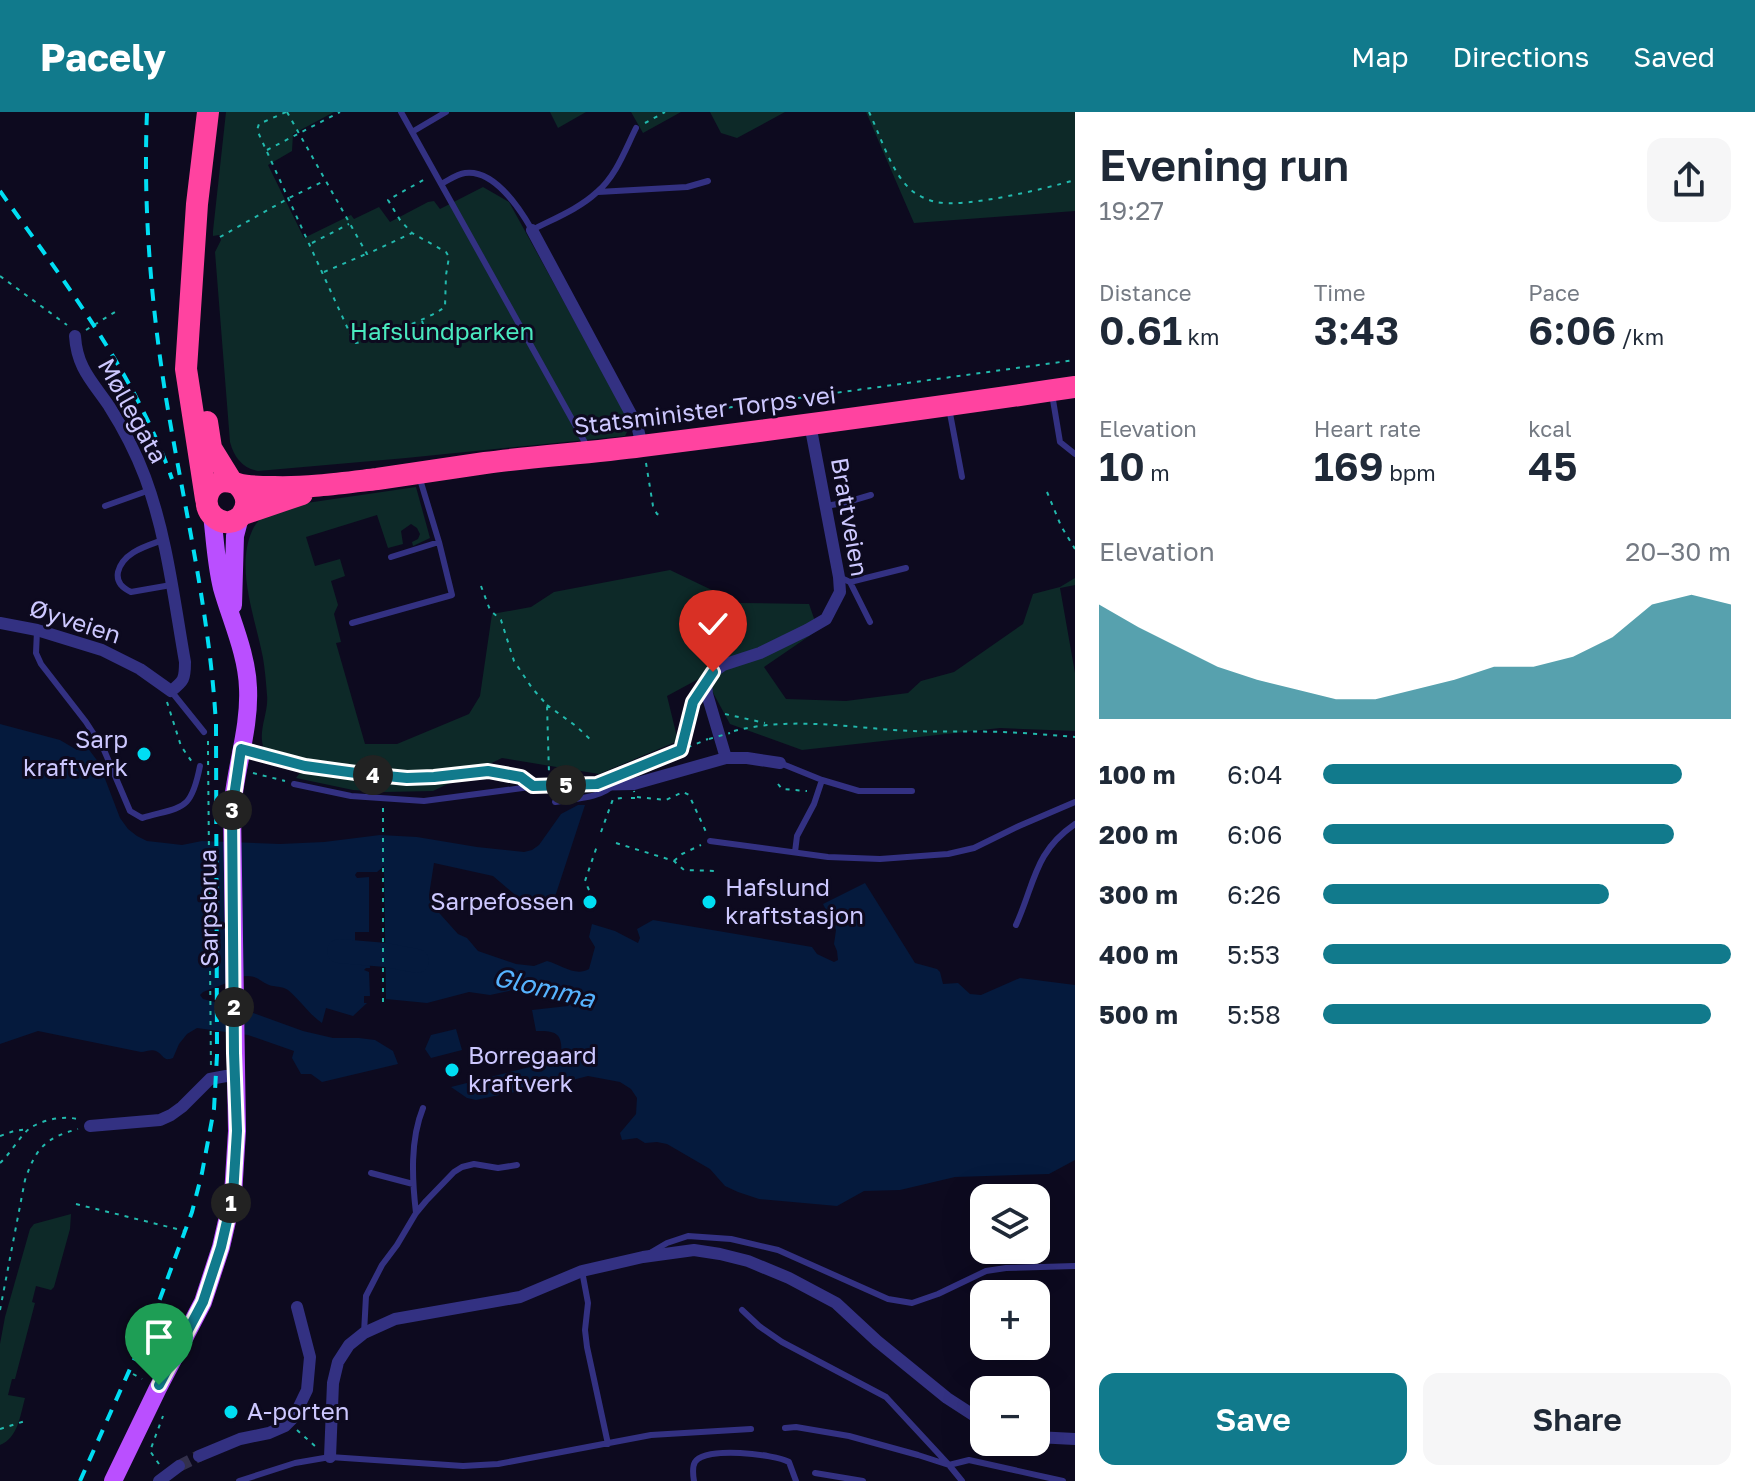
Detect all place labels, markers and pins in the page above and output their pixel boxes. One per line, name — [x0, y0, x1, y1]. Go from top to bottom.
pin — [679, 590, 747, 672]
place label: Sarp kraftverk — [23, 724, 128, 781]
marker: Sarp kraftverk — [135, 745, 153, 763]
pin: 4 — [353, 755, 393, 795]
pin: 5 — [546, 765, 586, 805]
pin: 3 — [212, 790, 252, 830]
place label: Hafslund kraftstasjon — [725, 872, 864, 929]
place label: Sarpefossen — [430, 886, 574, 915]
marker: Sarpefossen — [581, 893, 599, 911]
marker: Hafslund kraftstasjon — [700, 893, 718, 911]
pin: 2 — [214, 987, 254, 1027]
place label: Borregaard kraftverk — [468, 1040, 597, 1097]
marker: Borregaard kraftverk — [443, 1061, 461, 1079]
pin: 1 — [211, 1183, 251, 1223]
pin — [125, 1303, 193, 1385]
place label: A-porten — [247, 1396, 349, 1425]
marker: A-porten — [222, 1403, 240, 1421]

